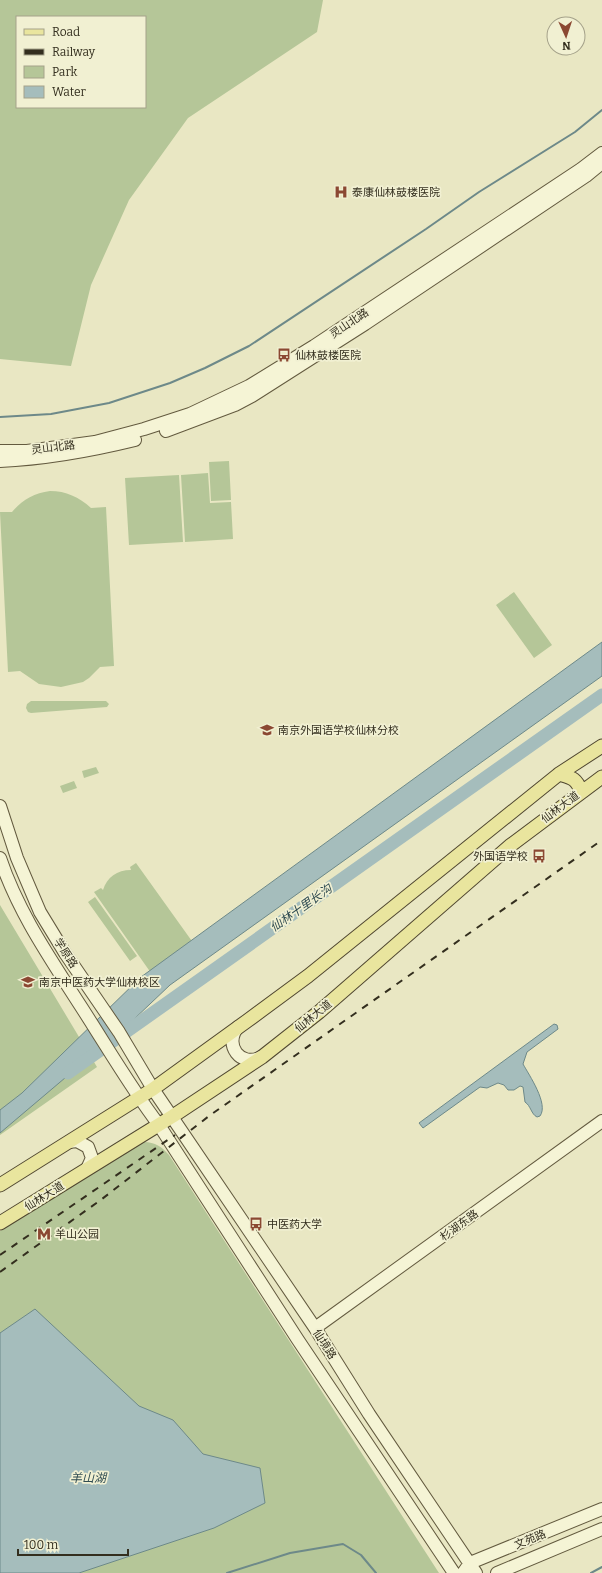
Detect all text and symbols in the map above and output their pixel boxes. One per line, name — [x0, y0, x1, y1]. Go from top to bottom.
legend — [16, 16, 146, 108]
north arrow — [546, 16, 586, 56]
text: Road — [52, 25, 80, 39]
text: N — [561, 39, 571, 52]
text: Railway — [52, 45, 96, 59]
text: Park — [52, 65, 78, 79]
text: Water — [52, 85, 87, 99]
hospital icon: 泰康仙林鼓楼医院 — [333, 184, 349, 200]
place label: 泰康仙林鼓楼医院 — [352, 186, 440, 199]
street label: 灵山北路 — [327, 306, 371, 341]
bus stop icon: 仙林鼓楼医院 — [276, 347, 292, 363]
place label: 仙林鼓楼医院 — [295, 349, 361, 362]
street label: 灵山北路 — [30, 438, 76, 457]
school or university icon: 南京外国语学校仙林分校 — [259, 722, 275, 738]
place label: 南京外国语学校仙林分校 — [278, 724, 399, 737]
street label: 仙林大道 — [539, 789, 582, 826]
bus stop icon: 外国语学校 — [531, 848, 547, 864]
place label: 外国语学校 — [473, 850, 528, 863]
water label: 仙林十里长沟 — [267, 880, 336, 934]
street label: 学原路 — [51, 936, 80, 971]
school or university icon: 南京中医药大学仙林校区 — [20, 974, 36, 990]
place label: 南京中医药大学仙林校区 — [39, 976, 160, 989]
street label: 仙林大道 — [292, 997, 335, 1035]
street label: 仙林大道 — [22, 1179, 66, 1214]
street label: 杉湖东路 — [438, 1207, 481, 1244]
bus stop icon: 中医药大学 — [248, 1216, 264, 1232]
place label: 中医药大学 — [267, 1218, 322, 1231]
metro station icon: 羊山公园 — [36, 1226, 52, 1242]
place label: 羊山公园 — [55, 1228, 99, 1241]
street label: 仙境路 — [310, 1327, 339, 1362]
water label: 羊山湖 — [70, 1471, 108, 1485]
street label: 文苑路 — [512, 1527, 548, 1552]
scale bar — [18, 1531, 128, 1557]
text: 100 m — [24, 1538, 59, 1552]

